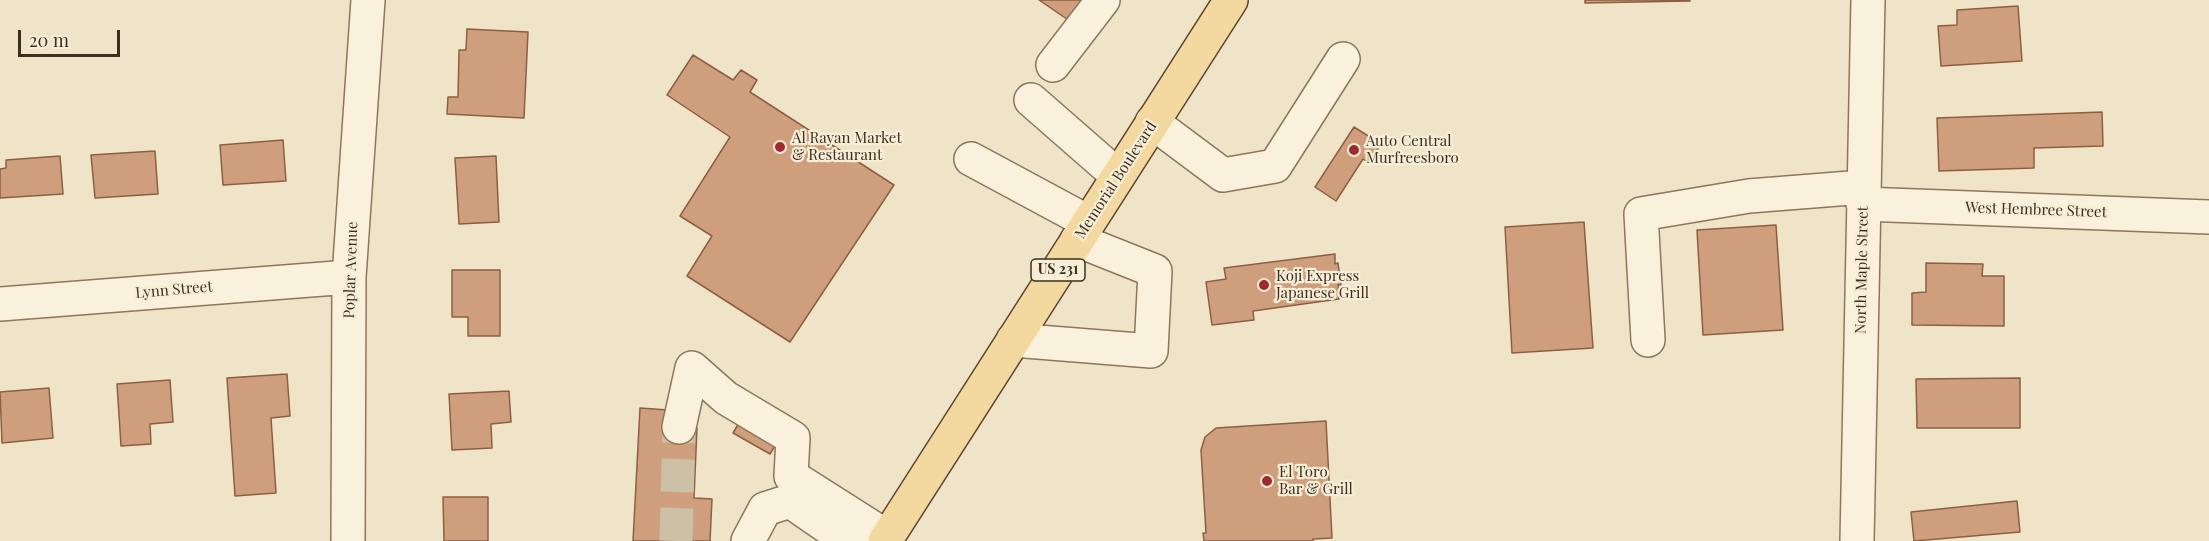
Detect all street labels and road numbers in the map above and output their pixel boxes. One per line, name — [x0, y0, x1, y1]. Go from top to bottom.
street label: Memorial Boulevard — [1071, 118, 1161, 242]
street label: West Hembree Street — [1965, 199, 2107, 221]
street label: North Maple Street — [1852, 206, 1872, 334]
street label: Poplar Avenue — [340, 221, 362, 319]
road number: US 231 — [1031, 259, 1085, 281]
street label: Lynn Street — [135, 278, 213, 302]

